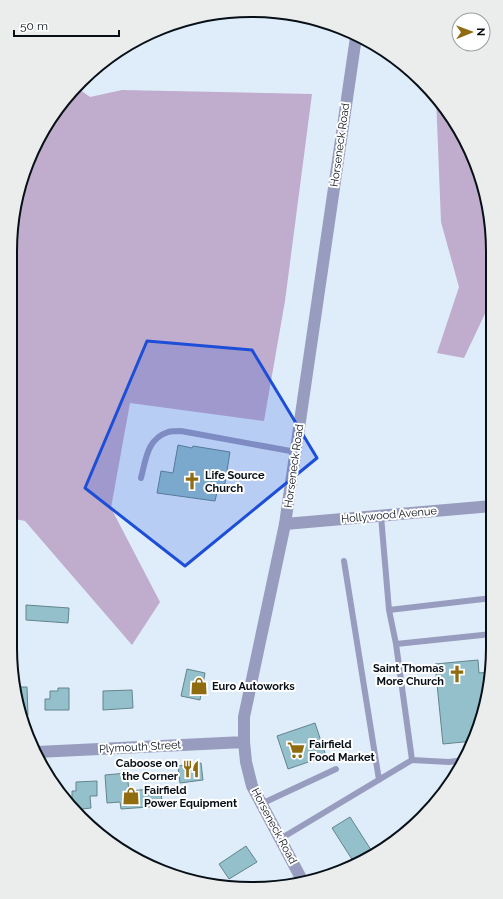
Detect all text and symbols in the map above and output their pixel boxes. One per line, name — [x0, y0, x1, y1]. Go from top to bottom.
scale bar — [14, 12, 119, 38]
north arrow — [451, 12, 491, 52]
text: 50 m — [20, 19, 48, 33]
text: N — [474, 28, 487, 36]
street label: Horseneck Road — [328, 102, 352, 188]
street label: Horseneck Road — [282, 423, 306, 509]
place label: Life Source Church — [205, 469, 265, 495]
church icon: Life Source Church — [182, 471, 202, 491]
street label: Hollywood Avenue — [341, 504, 438, 526]
place label: Saint Thomas More Church — [373, 662, 445, 688]
church icon: Saint Thomas More Church — [447, 664, 467, 684]
shop icon: Euro Autoworks — [189, 676, 209, 696]
place label: Euro Autoworks — [212, 680, 295, 693]
street label: Plymouth Street — [99, 738, 182, 756]
place label: Fairfield Food Market — [309, 738, 375, 764]
supermarket icon: Fairfield Food Market — [286, 740, 306, 760]
place label: Caboose on the Corner — [116, 757, 179, 783]
restaurant icon: Caboose on the Corner — [181, 759, 201, 779]
place label: Fairfield Power Equipment — [144, 784, 238, 810]
shop icon: Fairfield Power Equipment — [121, 786, 141, 806]
street label: Horseneck Road — [249, 786, 300, 866]

